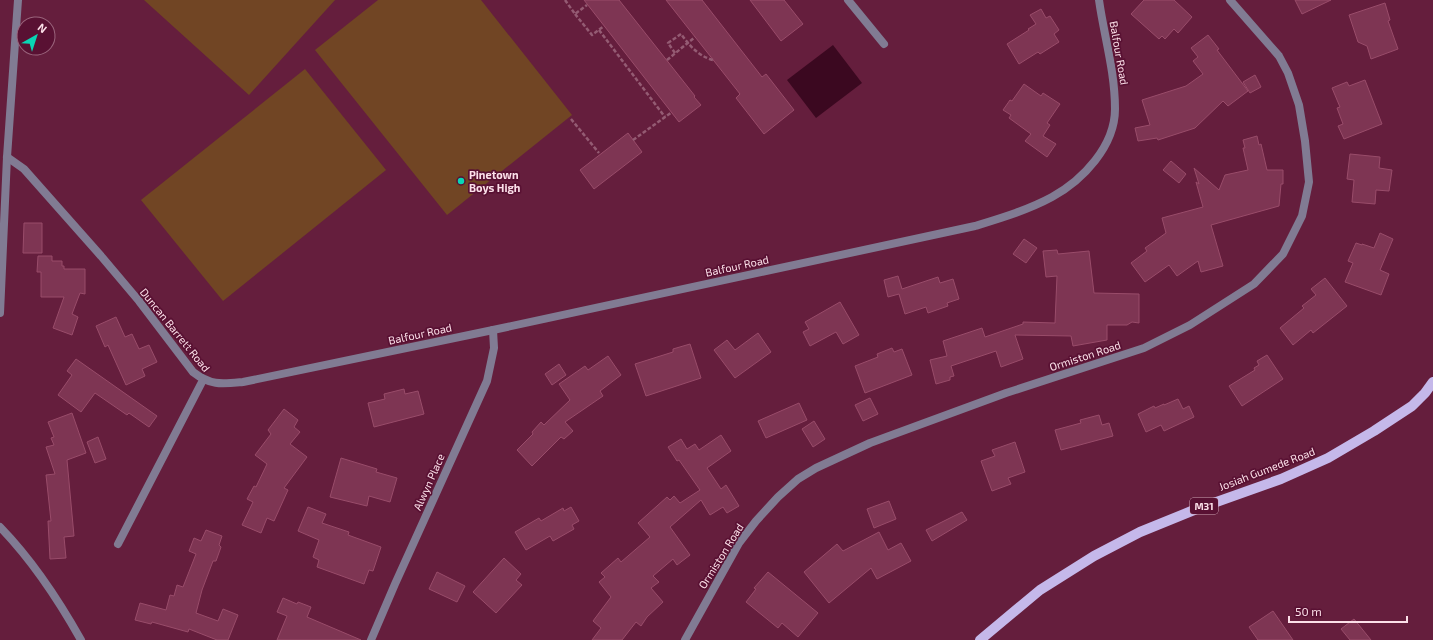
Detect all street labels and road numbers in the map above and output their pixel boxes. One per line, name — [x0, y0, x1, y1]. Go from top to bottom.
street label: Balfour Road — [1107, 20, 1132, 86]
street label: Balfour Road — [704, 252, 770, 279]
street label: Duncan Barrett Road — [138, 285, 213, 374]
street label: Balfour Road — [387, 320, 453, 347]
street label: Ormiston Road — [1047, 338, 1122, 373]
street label: Josiah Gumede Road — [1217, 444, 1317, 493]
street label: Alwyn Place — [410, 451, 447, 512]
road number: M31 — [1190, 498, 1218, 514]
street label: Ormiston Road — [695, 521, 746, 591]

